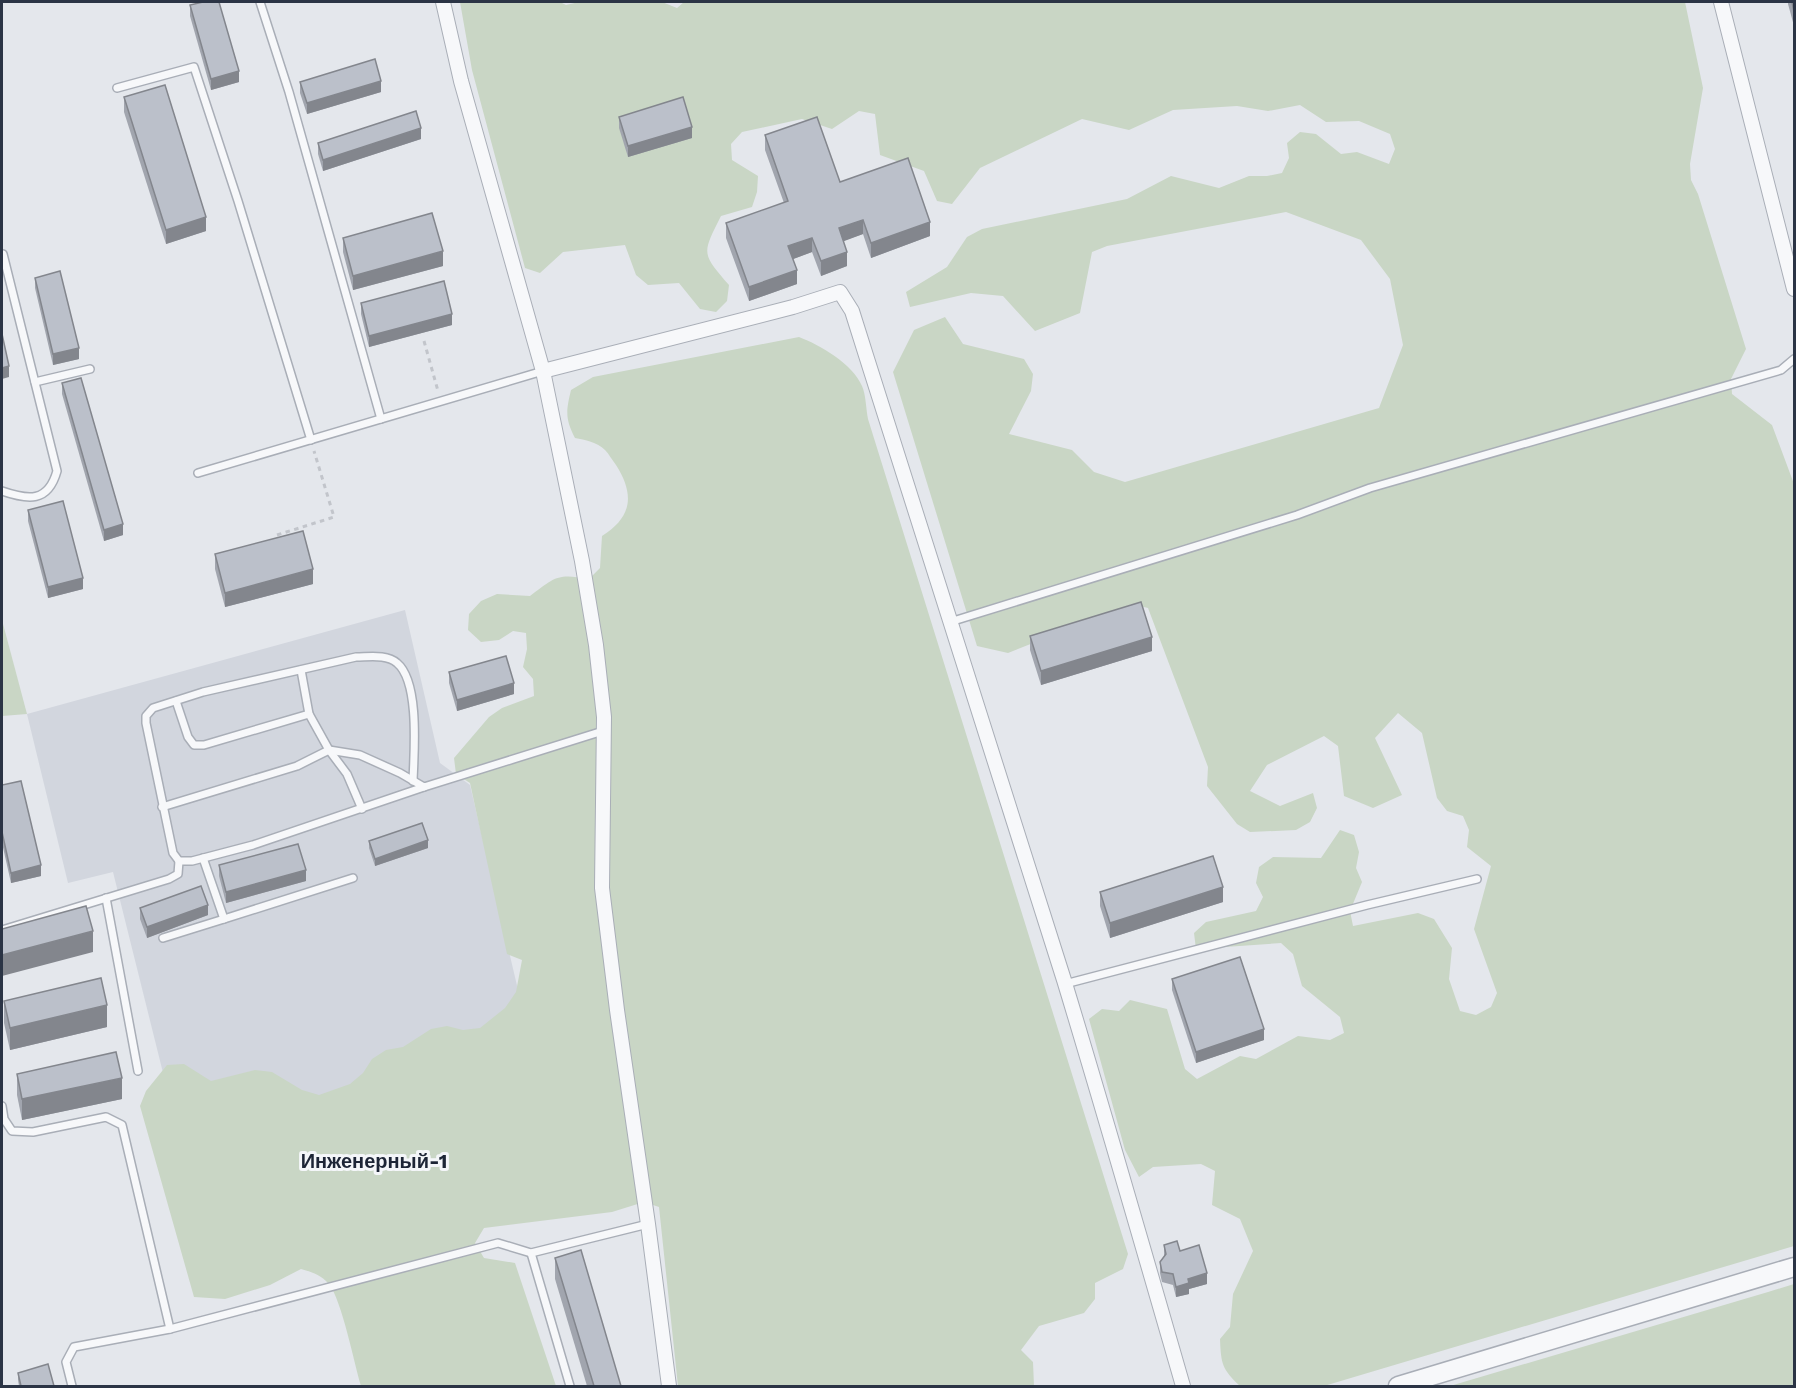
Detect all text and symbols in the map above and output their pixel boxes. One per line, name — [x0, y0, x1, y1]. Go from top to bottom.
district label: Инженерный-1 — [301, 1149, 447, 1173]

